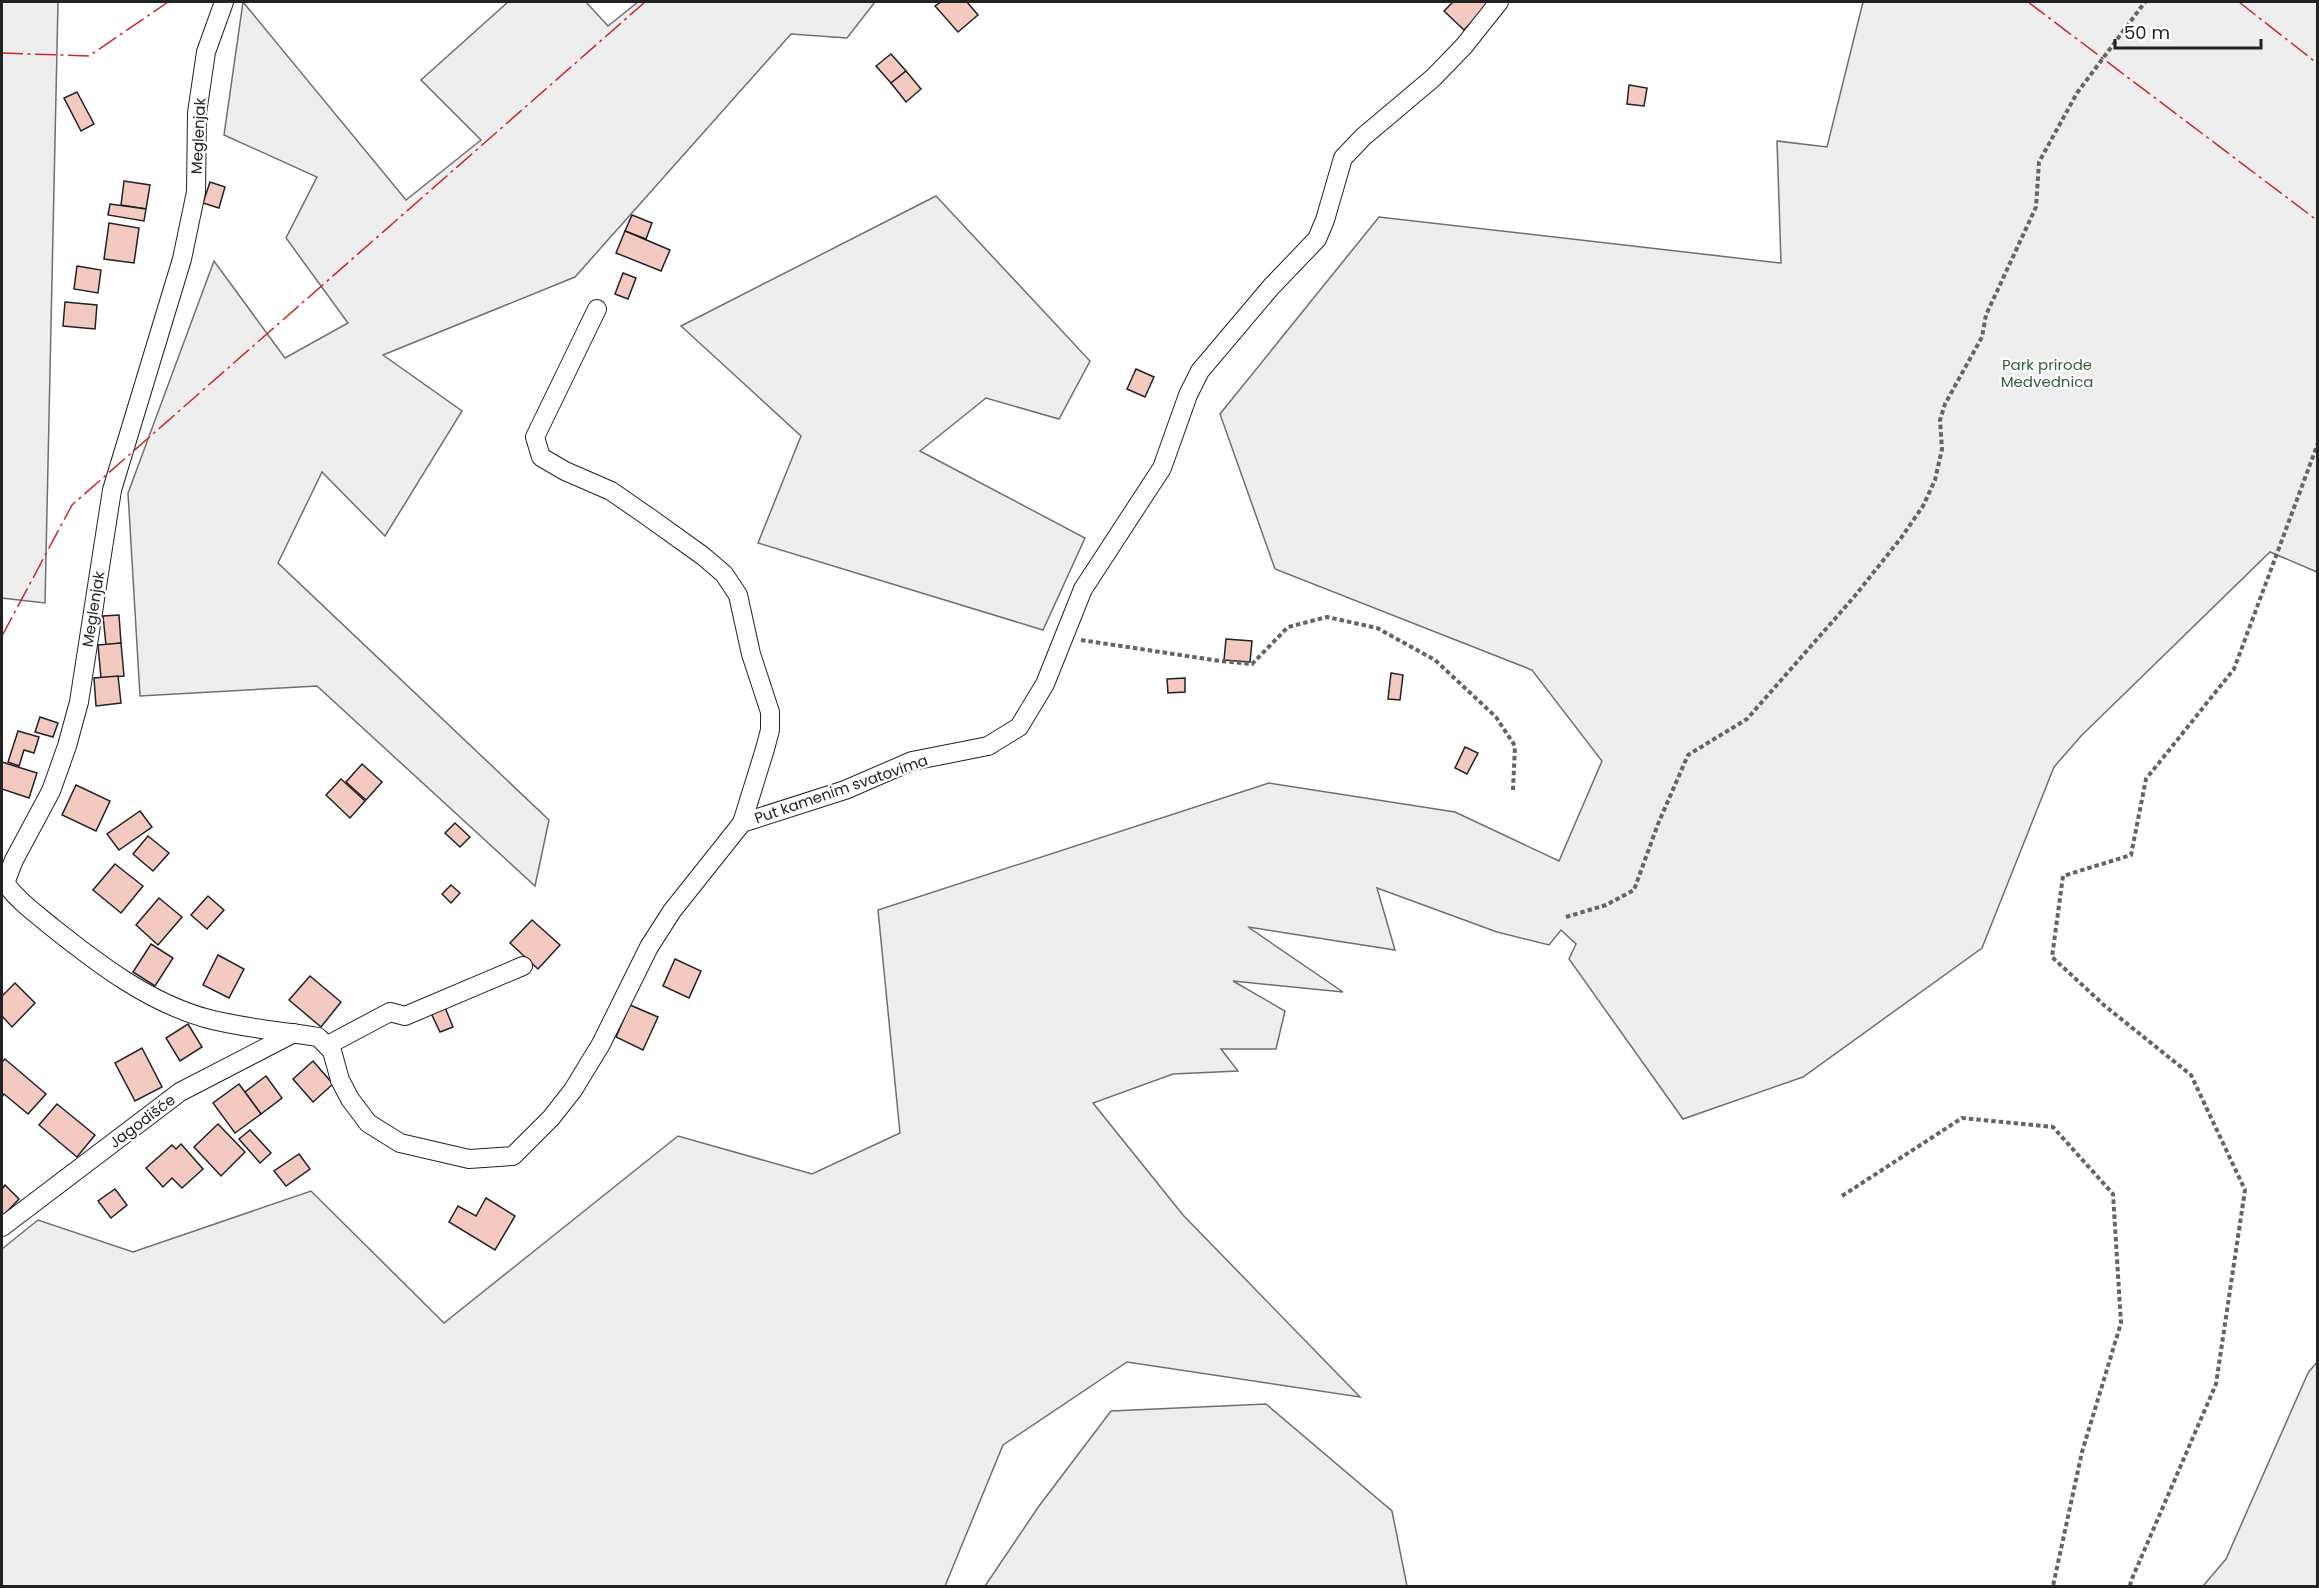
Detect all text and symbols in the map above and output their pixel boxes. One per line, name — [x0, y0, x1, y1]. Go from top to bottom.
scale bar — [2115, 12, 2260, 50]
text: 50 m — [2124, 20, 2170, 45]
street label: Meglenjak — [186, 97, 211, 175]
park label: Park prirode Medvednica — [2001, 354, 2093, 392]
street label: Meglenjak — [77, 569, 109, 648]
street label: Put kamenim svatovima — [751, 749, 931, 829]
street label: Jagodišće — [105, 1089, 179, 1153]

